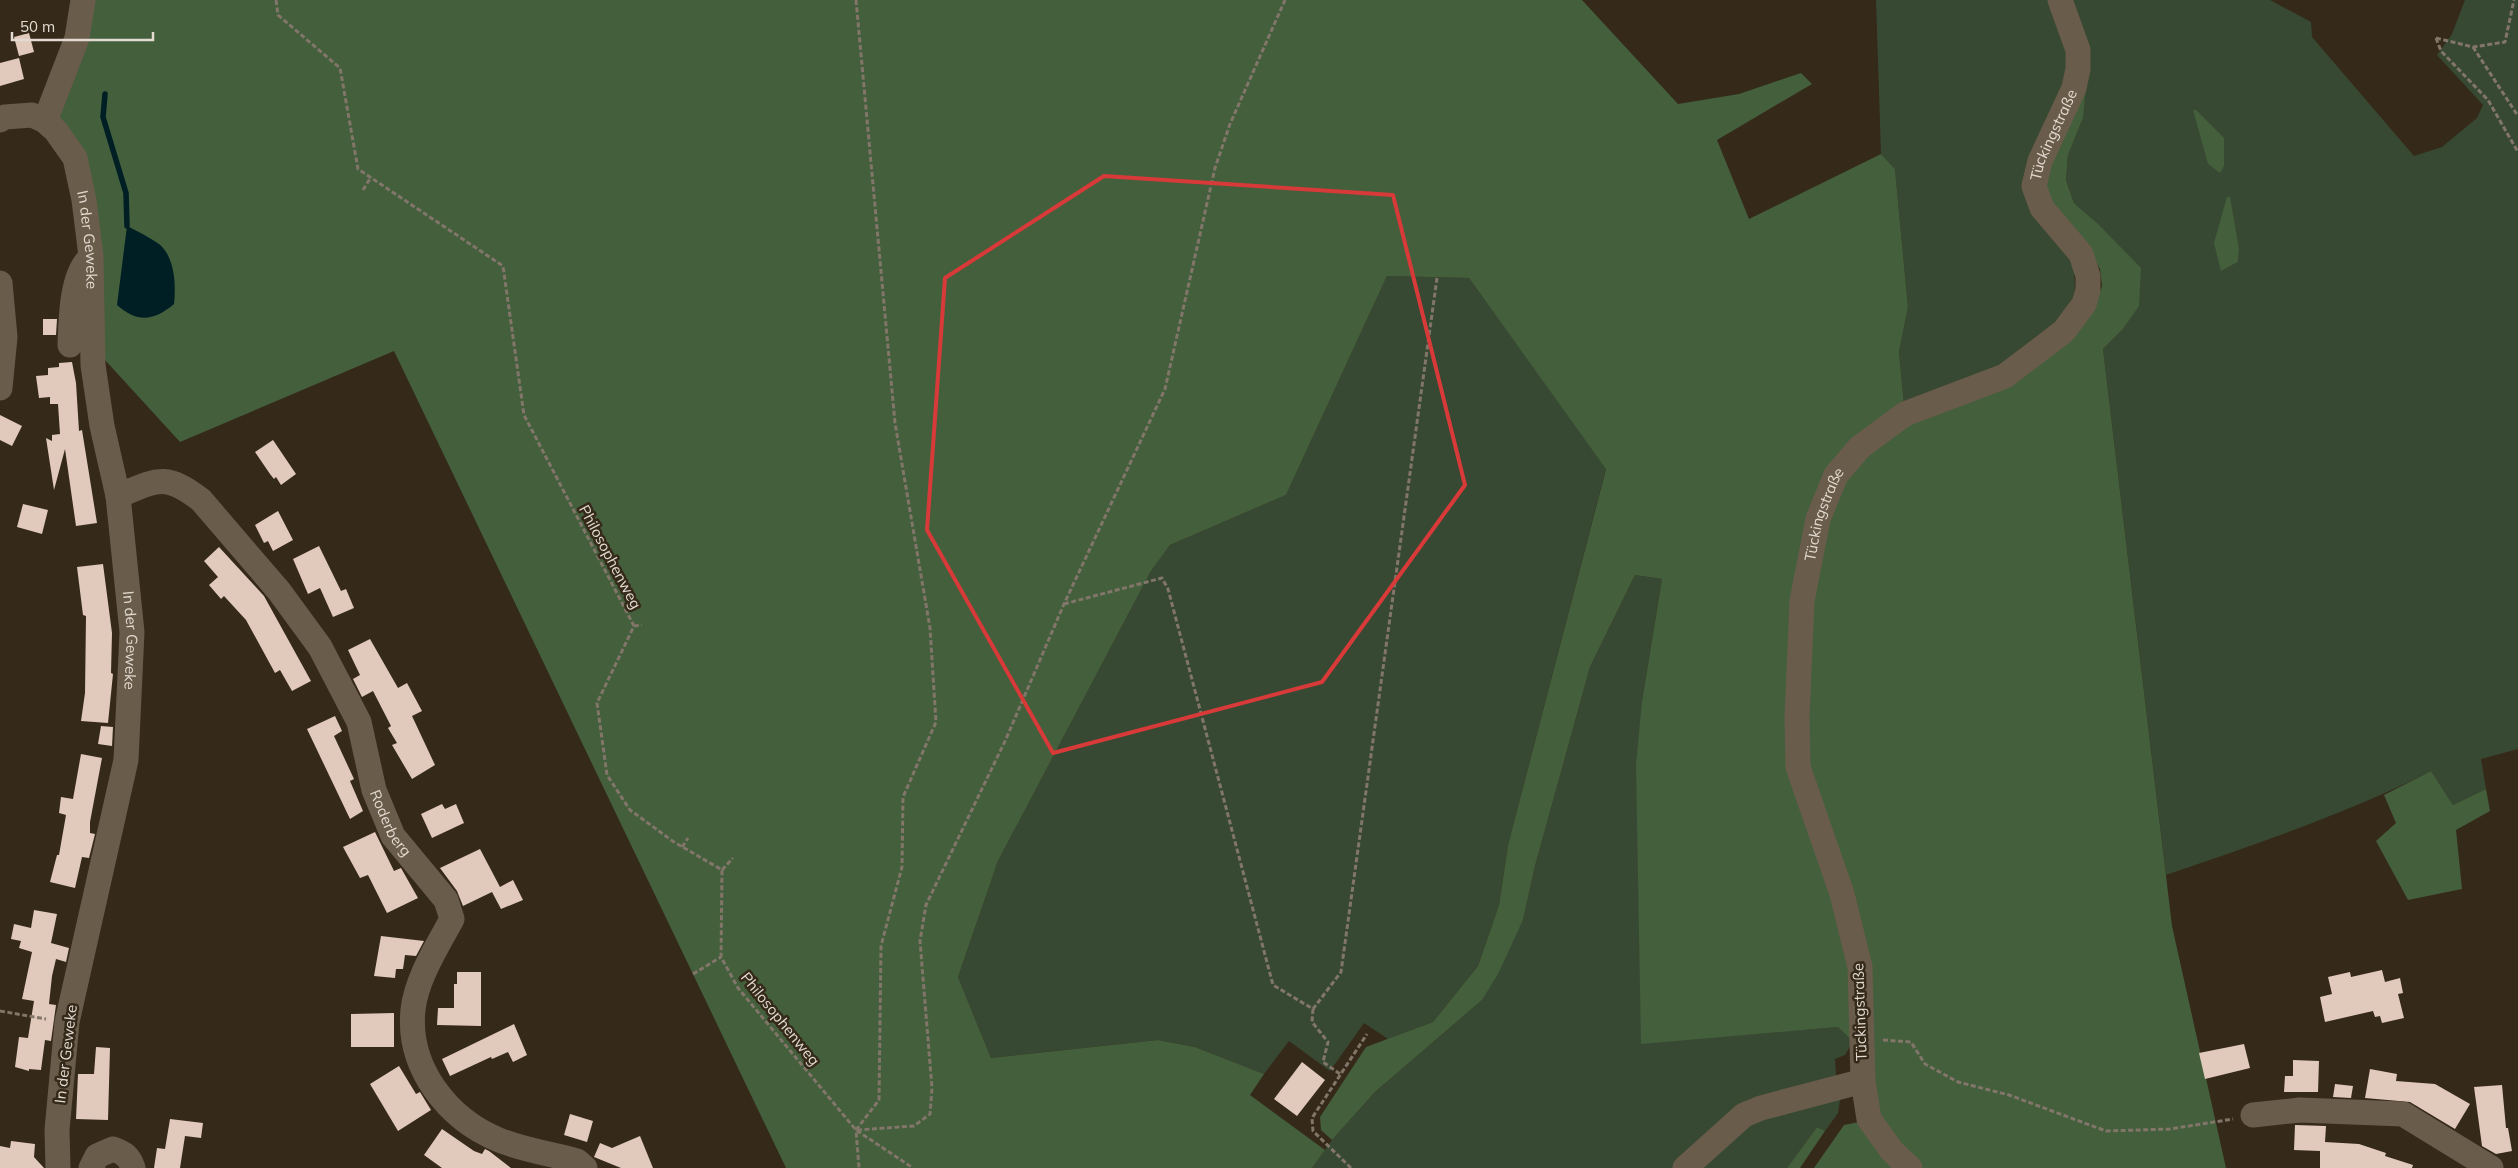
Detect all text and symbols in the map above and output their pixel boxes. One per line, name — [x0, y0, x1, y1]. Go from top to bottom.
scale bar — [12, 10, 154, 42]
text: 50 m — [20, 17, 55, 36]
street label: Tückingstraße — [2026, 86, 2081, 183]
street label: In der Geweke — [73, 189, 102, 289]
street label: Tückingstraße — [1800, 463, 1848, 563]
street label: Philosophenweg — [575, 502, 646, 612]
street label: In der Geweke — [119, 590, 142, 690]
street label: Roderberg — [366, 787, 416, 860]
street label: Tückingstraße — [1848, 963, 1871, 1061]
street label: Philosophenweg — [737, 968, 824, 1069]
street label: In der Geweke — [50, 1004, 81, 1104]

